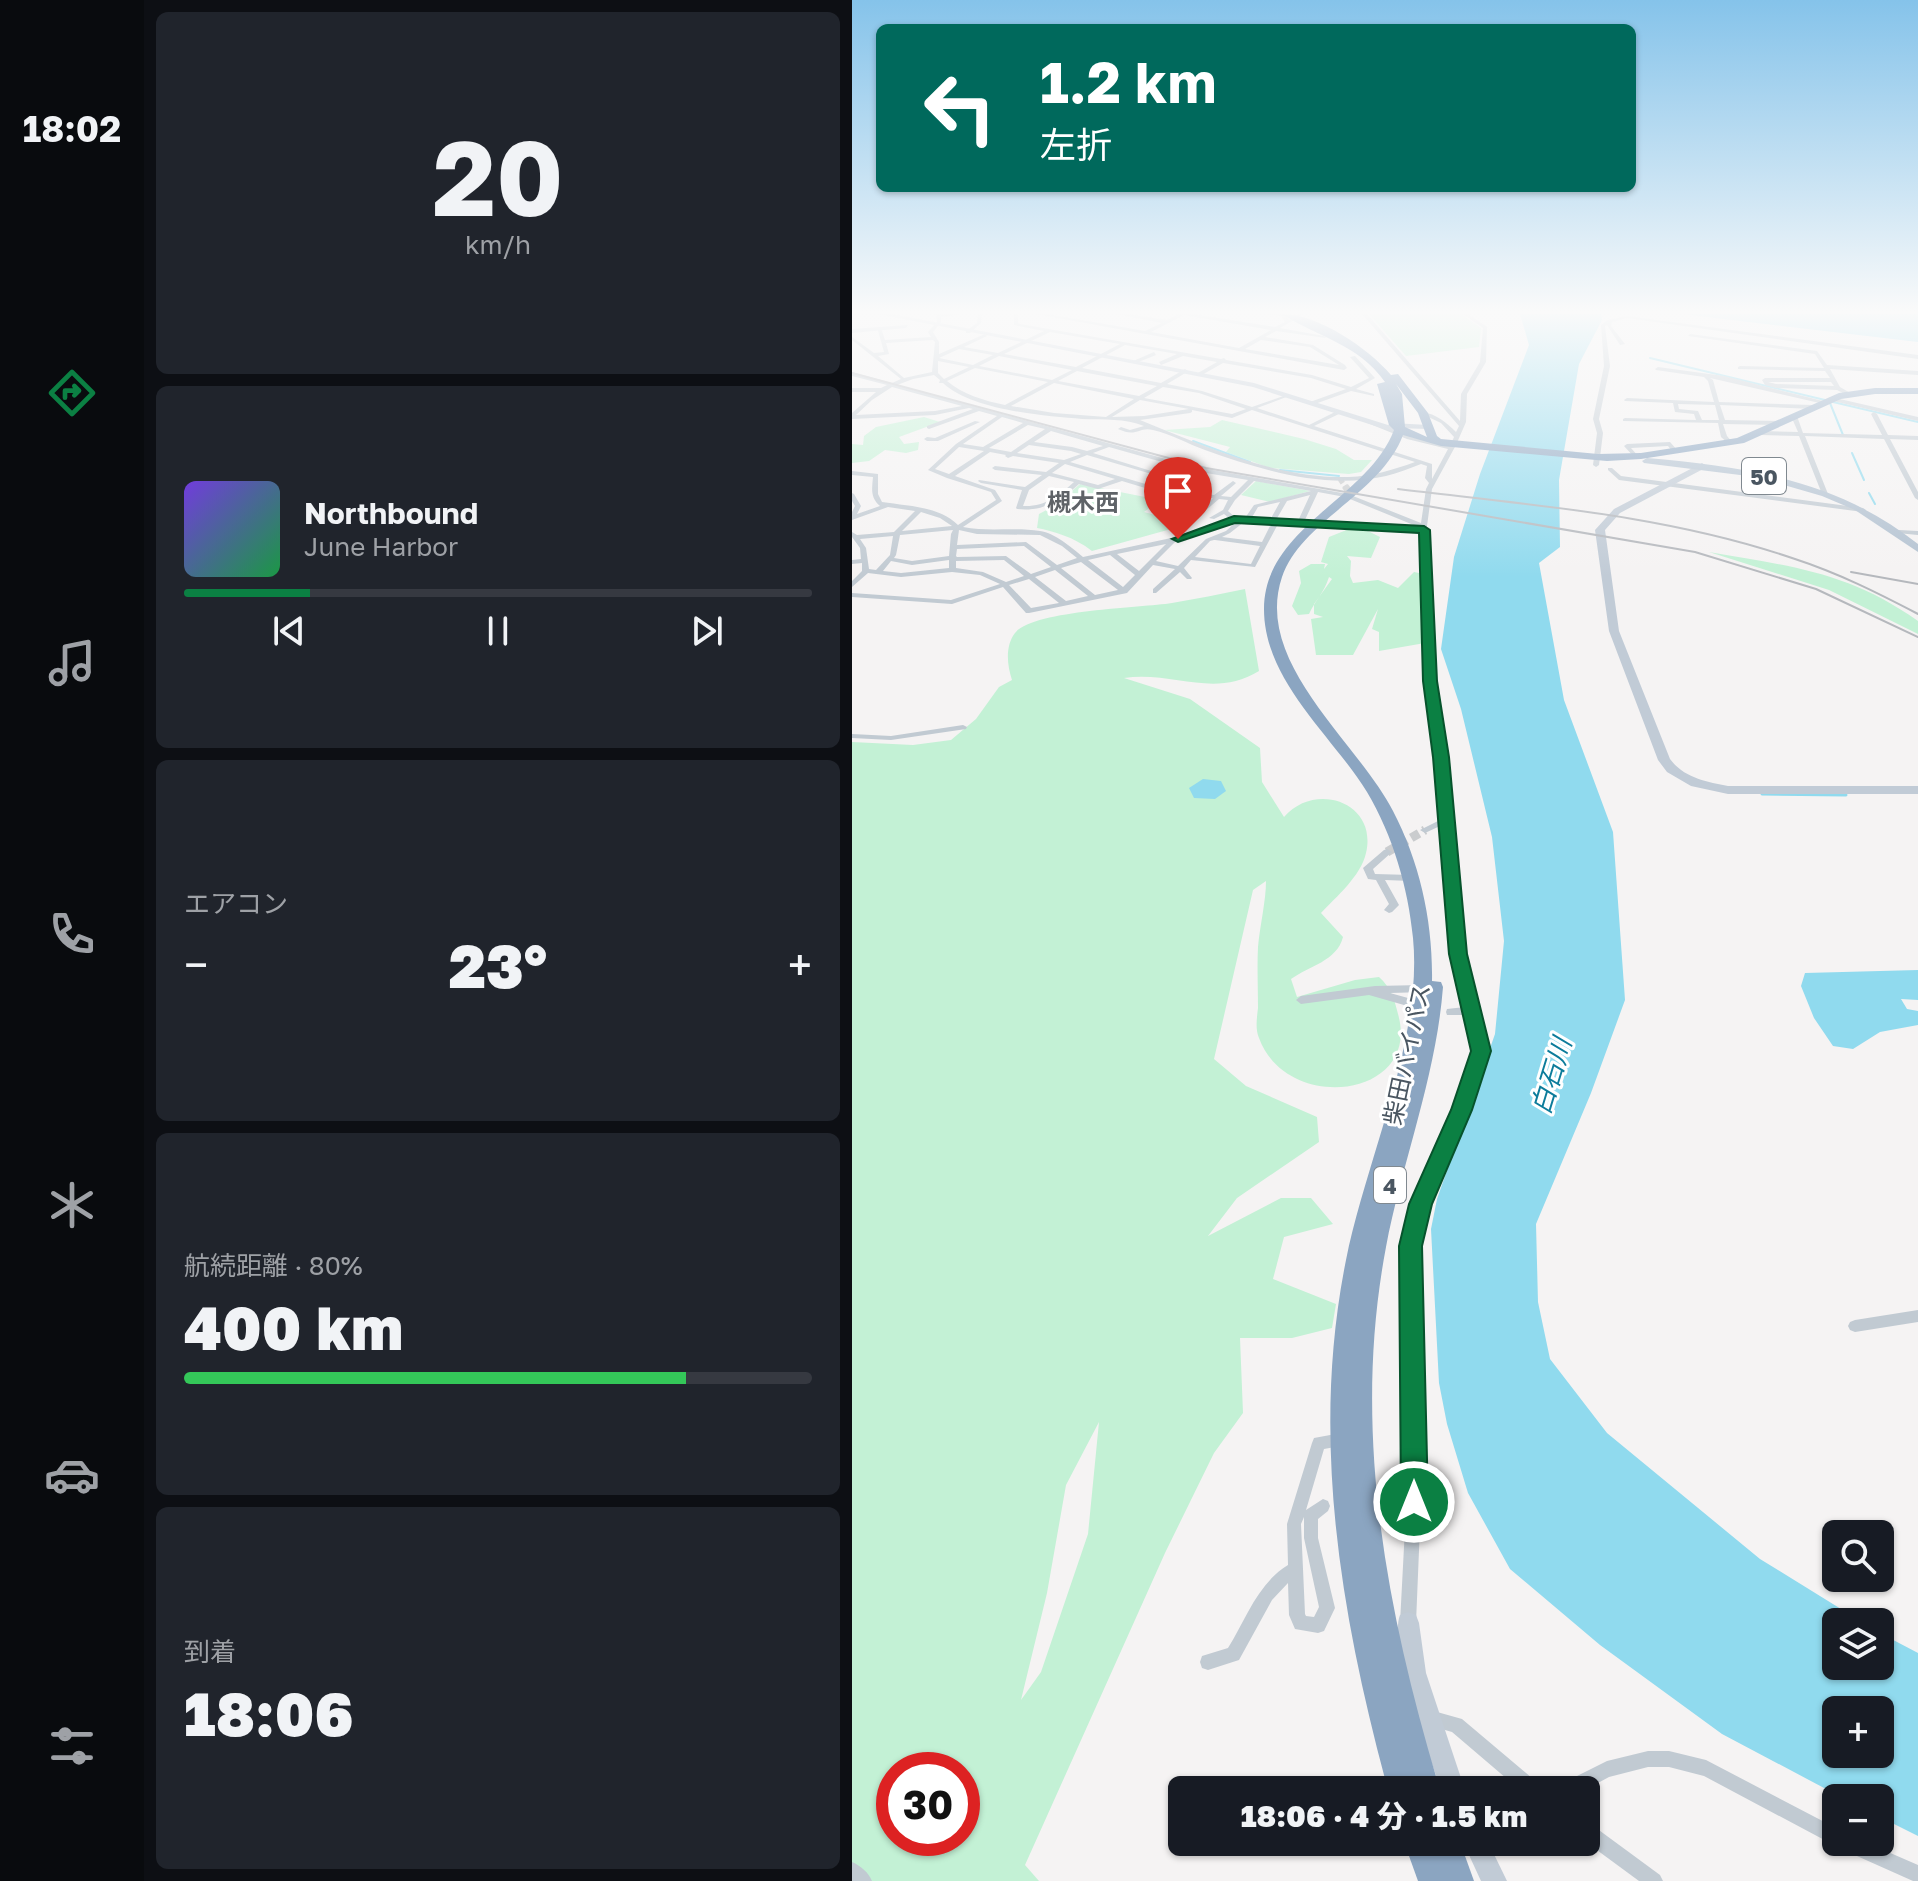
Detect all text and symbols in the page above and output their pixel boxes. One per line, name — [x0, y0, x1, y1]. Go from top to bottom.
text: 1.2 km — [1040, 48, 1216, 115]
icon: left — [908, 56, 1012, 160]
text: 18:02 — [23, 107, 121, 150]
text: 20 — [432, 114, 564, 239]
text: 左折 — [1040, 123, 1112, 166]
text: km/h — [465, 229, 531, 260]
icon: directions — [44, 365, 100, 421]
pin — [1144, 457, 1212, 539]
road number: 50 — [1742, 458, 1786, 494]
icon: arrive — [1156, 469, 1200, 513]
district label: 槻木西 — [1047, 487, 1119, 516]
text: Northbound — [304, 495, 478, 531]
text: June Harbor — [304, 531, 458, 562]
icon: previous — [267, 609, 311, 653]
icon: pause — [476, 609, 520, 653]
icon: next — [685, 609, 729, 653]
icon: music — [44, 635, 100, 691]
text: エアコン — [184, 888, 288, 919]
icon: phone — [44, 906, 100, 962]
text: 23° — [449, 929, 547, 1001]
text: − — [184, 938, 208, 991]
text: + — [788, 938, 812, 991]
street label: 柴田バイパス — [1377, 981, 1435, 1127]
water label: 白石川 — [1525, 1031, 1578, 1118]
road number: 4 — [1374, 1167, 1406, 1203]
icon: climate — [44, 1177, 100, 1233]
text: 航続距離 · 80% — [184, 1250, 363, 1281]
text: 400 km — [184, 1291, 403, 1363]
icon: car — [44, 1447, 100, 1503]
position arrow — [1372, 1460, 1456, 1544]
map controls — [1822, 1520, 1894, 1856]
button: search — [1822, 1520, 1894, 1592]
button: layers — [1822, 1608, 1894, 1680]
text: 到着 — [184, 1636, 236, 1667]
text: 18:06 — [184, 1677, 353, 1749]
button: + — [1822, 1696, 1894, 1768]
icon: filters — [44, 1718, 100, 1774]
speed limit sign: 30 — [876, 1752, 980, 1856]
button: − — [1822, 1784, 1894, 1856]
text: 18:06 · 4 分 · 1.5 km — [1241, 1798, 1527, 1834]

